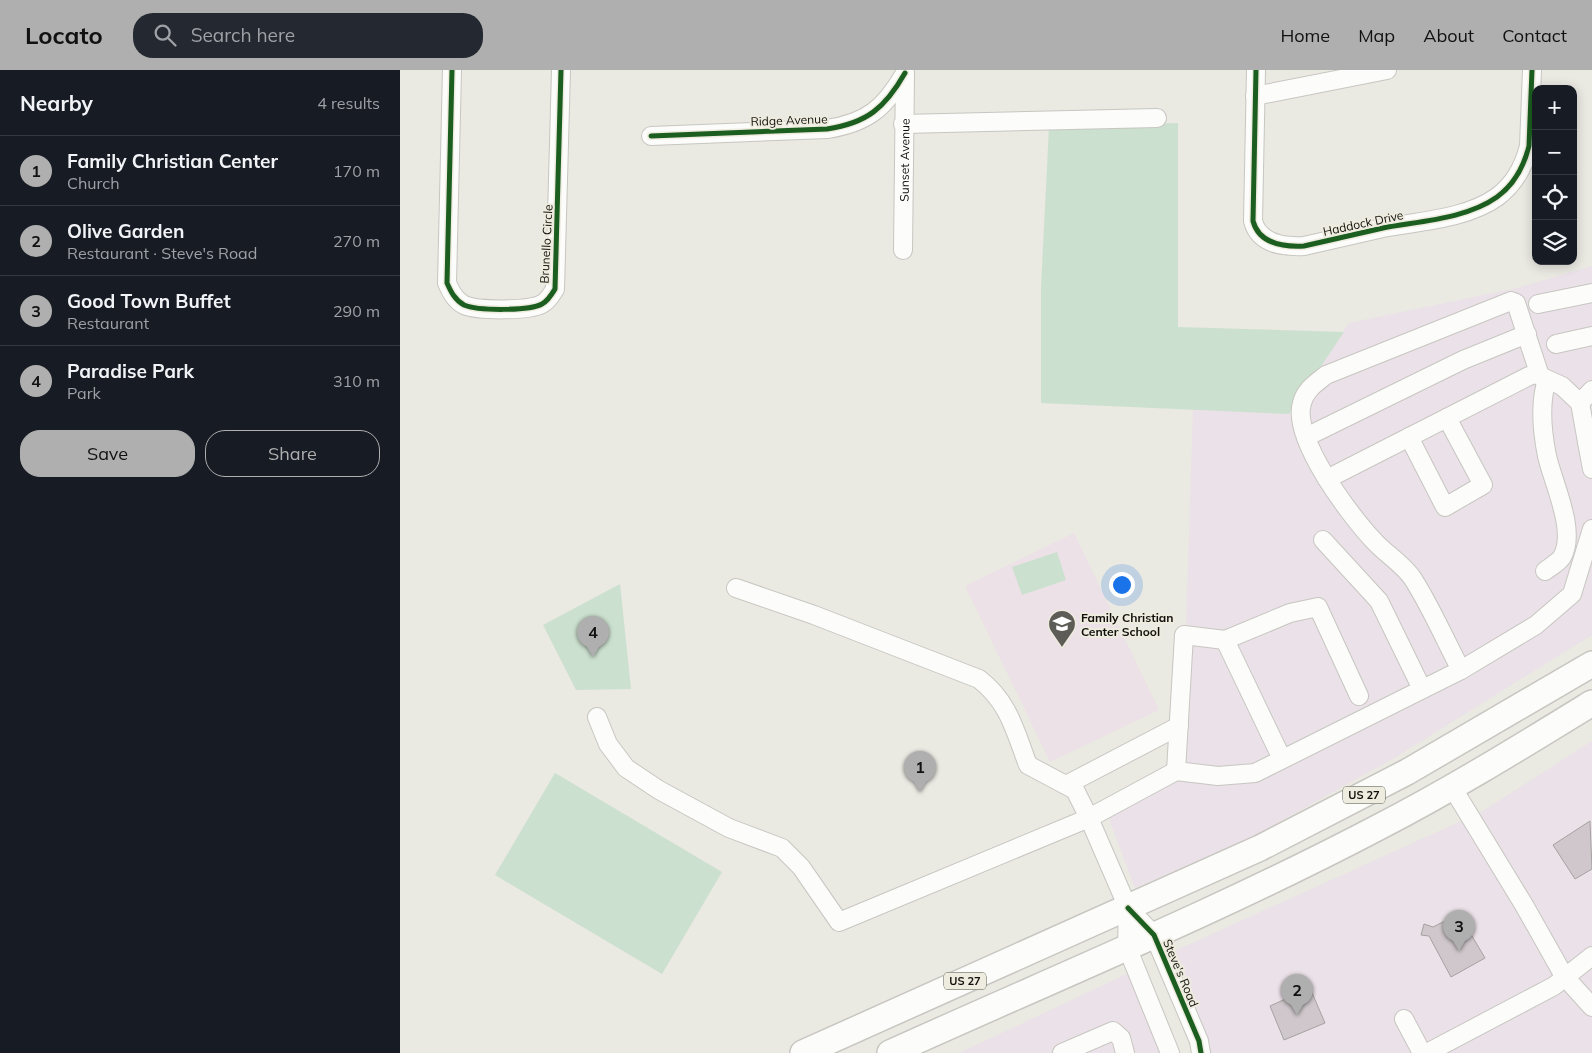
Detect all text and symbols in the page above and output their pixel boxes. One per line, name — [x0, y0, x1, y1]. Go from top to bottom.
search box — [133, 13, 483, 58]
text: Locato — [25, 20, 103, 50]
icon: search — [151, 21, 179, 49]
text: Search here — [191, 23, 295, 47]
text: Home — [1280, 24, 1330, 47]
text: Map — [1358, 24, 1395, 47]
text: About — [1423, 24, 1474, 47]
text: Contact — [1502, 24, 1567, 47]
map controls — [1532, 85, 1577, 265]
button: + — [1532, 85, 1577, 130]
text: Nearby — [20, 90, 93, 116]
text: 4 results — [317, 93, 380, 113]
street label: Ridge Avenue — [750, 111, 828, 129]
street label: Sunset Avenue — [896, 118, 912, 202]
button: − — [1532, 130, 1577, 175]
text: Family Christian Center — [67, 149, 278, 173]
text: 1 — [31, 161, 41, 181]
text: 170 m — [333, 161, 380, 181]
text: Church — [67, 173, 120, 193]
button: locate — [1532, 175, 1577, 220]
street label: Brunello Circle — [536, 204, 556, 284]
street label: Haddock Drive — [1321, 207, 1405, 239]
text: Olive Garden — [67, 219, 184, 243]
button: layers — [1532, 220, 1577, 265]
text: 2 — [31, 231, 41, 251]
text: 270 m — [333, 231, 380, 251]
text: Restaurant · Steve's Road — [67, 243, 257, 263]
text: Good Town Buffet — [67, 289, 231, 313]
text: 3 — [31, 301, 41, 321]
text: 290 m — [333, 301, 380, 321]
text: Restaurant — [67, 313, 149, 333]
text: Paradise Park — [67, 359, 194, 383]
text: 4 — [31, 371, 41, 391]
text: 310 m — [333, 371, 380, 391]
text: Park — [67, 383, 101, 403]
button: Save — [20, 430, 195, 477]
button: Share — [205, 430, 380, 477]
your location — [1109, 572, 1135, 598]
school or university icon: Family Christian Center School — [1047, 609, 1077, 648]
place label: Family Christian Center School — [1081, 610, 1174, 639]
pin: 4 — [577, 616, 609, 657]
pin: 1 — [904, 751, 936, 792]
road number: US 27 — [1343, 786, 1385, 804]
pin: 3 — [1443, 910, 1475, 951]
street label: Steve's Road — [1160, 937, 1202, 1009]
road number: US 27 — [944, 972, 986, 989]
pin: 2 — [1281, 974, 1313, 1015]

